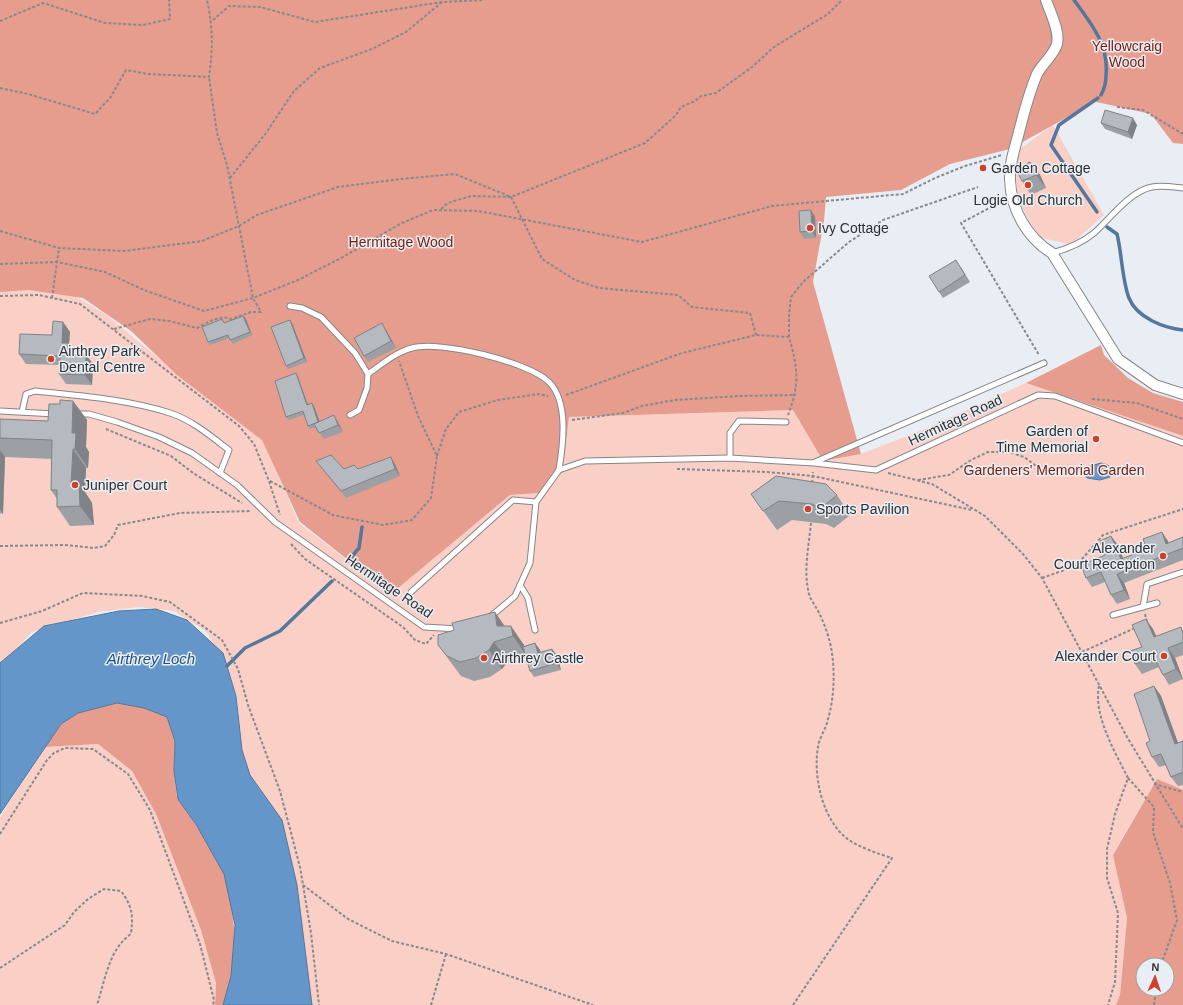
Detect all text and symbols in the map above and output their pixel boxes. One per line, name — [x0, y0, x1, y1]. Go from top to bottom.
park label: Yellowcraig Wood — [1092, 38, 1162, 70]
place label: Garden Cottage — [991, 160, 1091, 176]
marker: Garden Cottage — [978, 163, 988, 173]
marker: Logie Old Church — [1023, 180, 1033, 190]
place label: Logie Old Church — [974, 192, 1082, 208]
place label: Ivy Cottage — [818, 220, 889, 236]
marker: Ivy Cottage — [805, 223, 815, 233]
park label: Hermitage Wood — [349, 234, 453, 250]
place label: Airthrey Park Dental Centre — [59, 343, 146, 375]
marker: Airthrey Park Dental Centre — [46, 354, 56, 364]
street label: Hermitage Road — [905, 391, 1005, 449]
place label: Garden of Time Memorial — [996, 423, 1088, 455]
marker: Garden of Time Memorial — [1091, 434, 1101, 444]
park label: Gardeners' Memorial Garden — [964, 462, 1144, 478]
place label: Juniper Court — [83, 477, 167, 493]
marker: Juniper Court — [70, 480, 80, 490]
place label: Sports Pavilion — [816, 501, 909, 517]
marker: Sports Pavilion — [803, 504, 813, 514]
place label: Alexander Court Reception — [1054, 540, 1155, 572]
street label: Hermitage Road — [342, 551, 436, 621]
marker: Alexander Court Reception — [1158, 551, 1168, 561]
place label: Alexander Court — [1055, 648, 1156, 664]
water label: Airthrey Loch — [106, 650, 195, 667]
place label: Airthrey Castle — [492, 650, 584, 666]
marker: Alexander Court — [1159, 651, 1169, 661]
marker: Airthrey Castle — [479, 653, 489, 663]
north arrow — [1135, 957, 1175, 997]
text: N — [1151, 961, 1160, 973]

